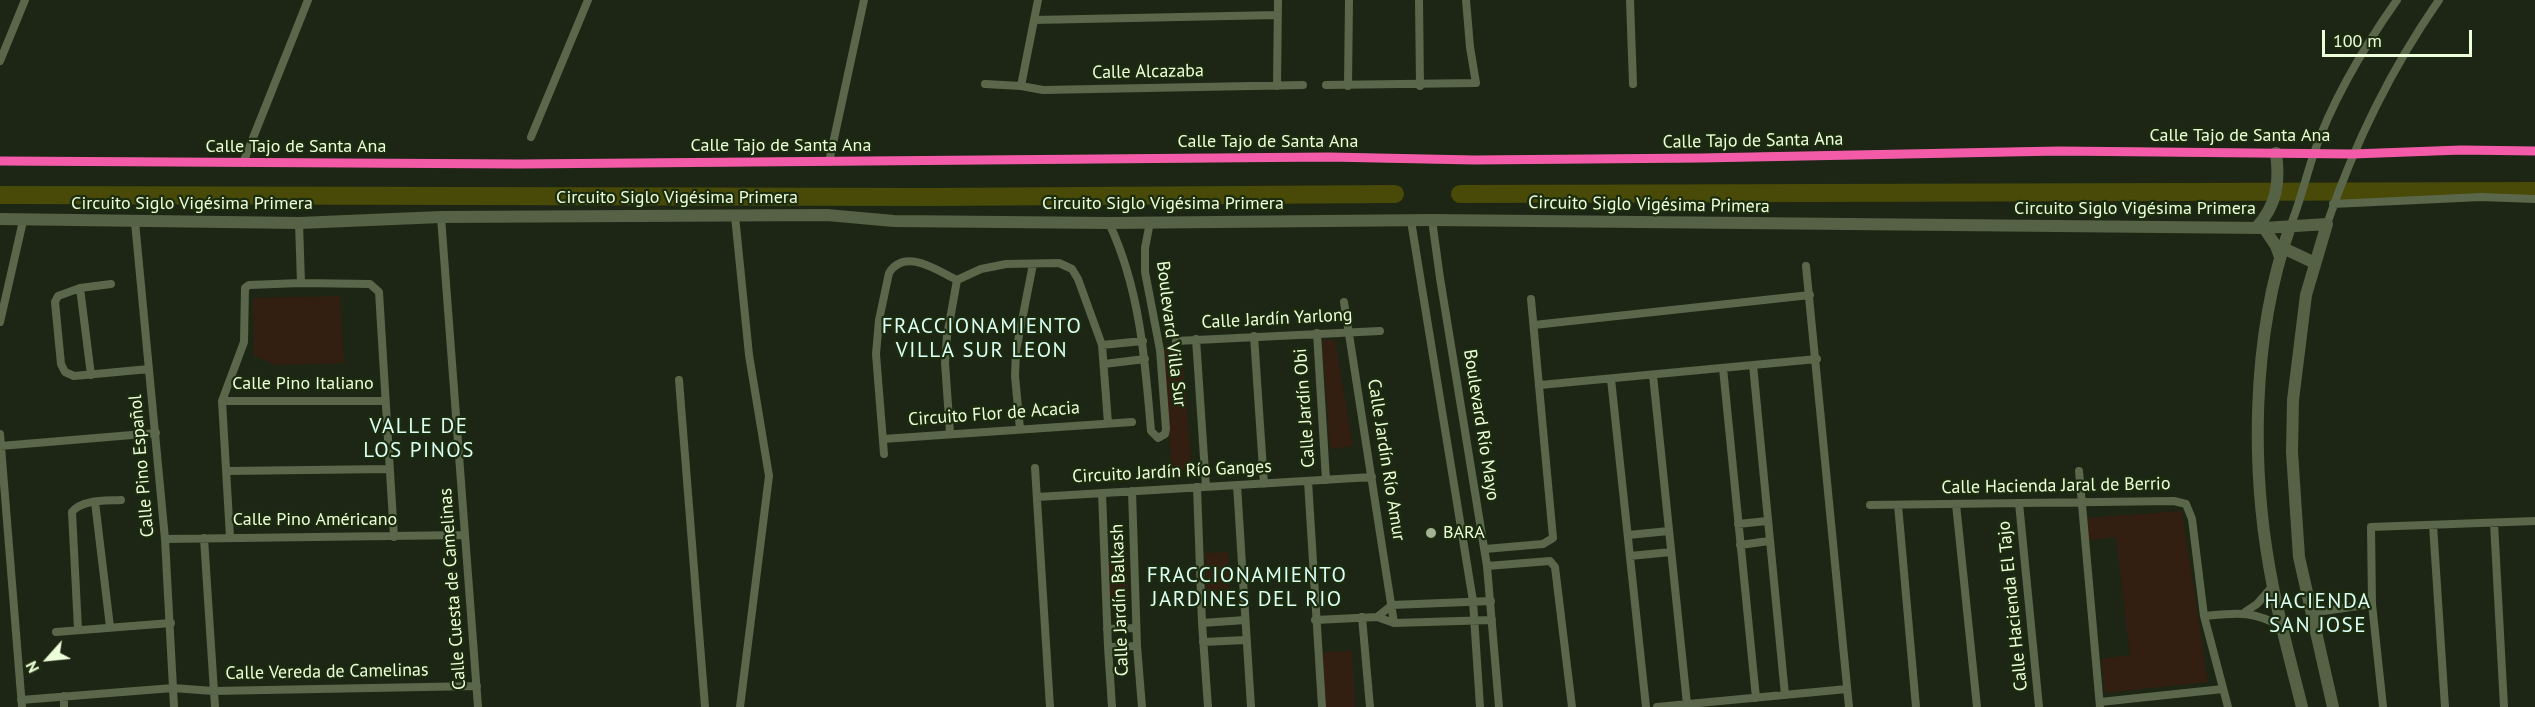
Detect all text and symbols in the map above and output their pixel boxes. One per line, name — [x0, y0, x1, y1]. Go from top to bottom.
scale bar — [2325, 18, 2475, 56]
text: 100 m — [2333, 29, 2382, 52]
street label: Calle Alcazaba — [1092, 60, 1204, 84]
street label: Calle Tajo de Santa Ana — [2150, 125, 2330, 147]
street label: Calle Tajo de Santa Ana — [1662, 129, 1844, 153]
street label: Calle Tajo de Santa Ana — [1178, 131, 1358, 153]
street label: Calle Tajo de Santa Ana — [691, 135, 871, 157]
street label: Calle Tajo de Santa Ana — [206, 136, 386, 158]
street label: Circuito Siglo Vigésima Primera — [556, 187, 798, 209]
street label: Circuito Siglo Vigésima Primera — [1528, 192, 1770, 218]
street label: Circuito Siglo Vigésima Primera — [71, 193, 313, 215]
street label: Circuito Siglo Vigésima Primera — [1042, 193, 1284, 215]
street label: Circuito Siglo Vigésima Primera — [2014, 198, 2256, 220]
street label: Boulevard Villa Sur — [1151, 260, 1191, 408]
street label: Calle Jardín Yarlong — [1201, 304, 1353, 334]
district label: FRACCIONAMIENTO VILLA SUR LEON — [882, 314, 1082, 364]
street label: Calle Jardín Obi — [1290, 348, 1320, 468]
street label: Boulevard Río Mayo — [1458, 348, 1504, 502]
street label: Calle Pino Italiano — [232, 373, 374, 395]
street label: Calle Jardín Río Amur — [1363, 378, 1409, 542]
street label: Calle Pino Español — [125, 394, 159, 538]
street label: Circuito Flor de Acacia — [907, 397, 1081, 431]
district label: VALLE DE LOS PINOS — [363, 414, 475, 464]
street label: Circuito Jardín Río Ganges — [1072, 456, 1272, 488]
street label: Calle Hacienda Jaral de Berrio — [1941, 473, 2171, 499]
street label: Calle Cuesta de Camelinas — [435, 487, 471, 691]
street label: Calle Pino Américano — [233, 509, 397, 531]
street label: Calle Hacienda El Tajo — [1993, 520, 2033, 692]
place label: BARA — [1443, 522, 1485, 544]
street label: Calle Jardín Balkash — [1107, 523, 1133, 677]
marker: BARA — [1424, 526, 1438, 540]
district label: FRACCIONAMIENTO JARDINES DEL RIO — [1147, 563, 1347, 613]
district label: HACIENDA SAN JOSE — [2265, 589, 2371, 639]
north arrow — [18, 629, 78, 689]
text: N — [21, 658, 43, 676]
street label: Calle Vereda de Camelinas — [225, 659, 429, 685]

